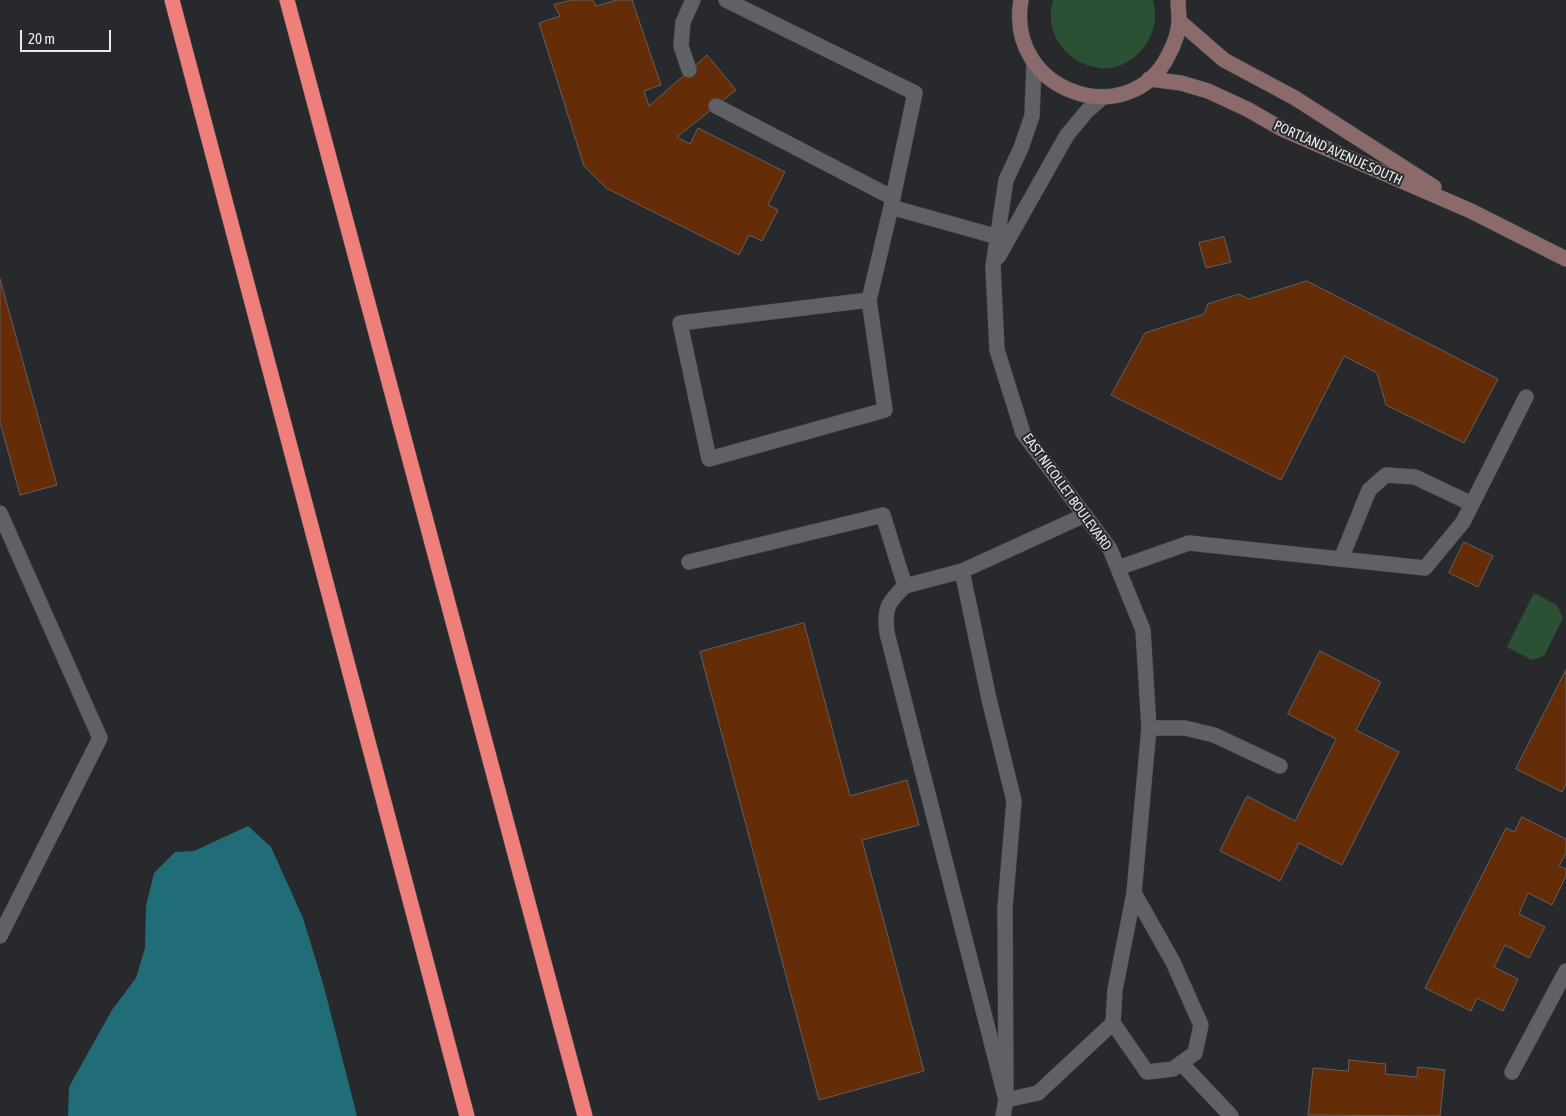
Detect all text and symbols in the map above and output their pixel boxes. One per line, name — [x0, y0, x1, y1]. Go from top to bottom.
scale bar — [22, 20, 114, 52]
text: 20 m — [28, 30, 55, 47]
street label: PORTLAND AVENUE SOUTH — [1271, 117, 1405, 189]
street label: EAST NICOLLET BOULEVARD — [1019, 430, 1115, 554]

